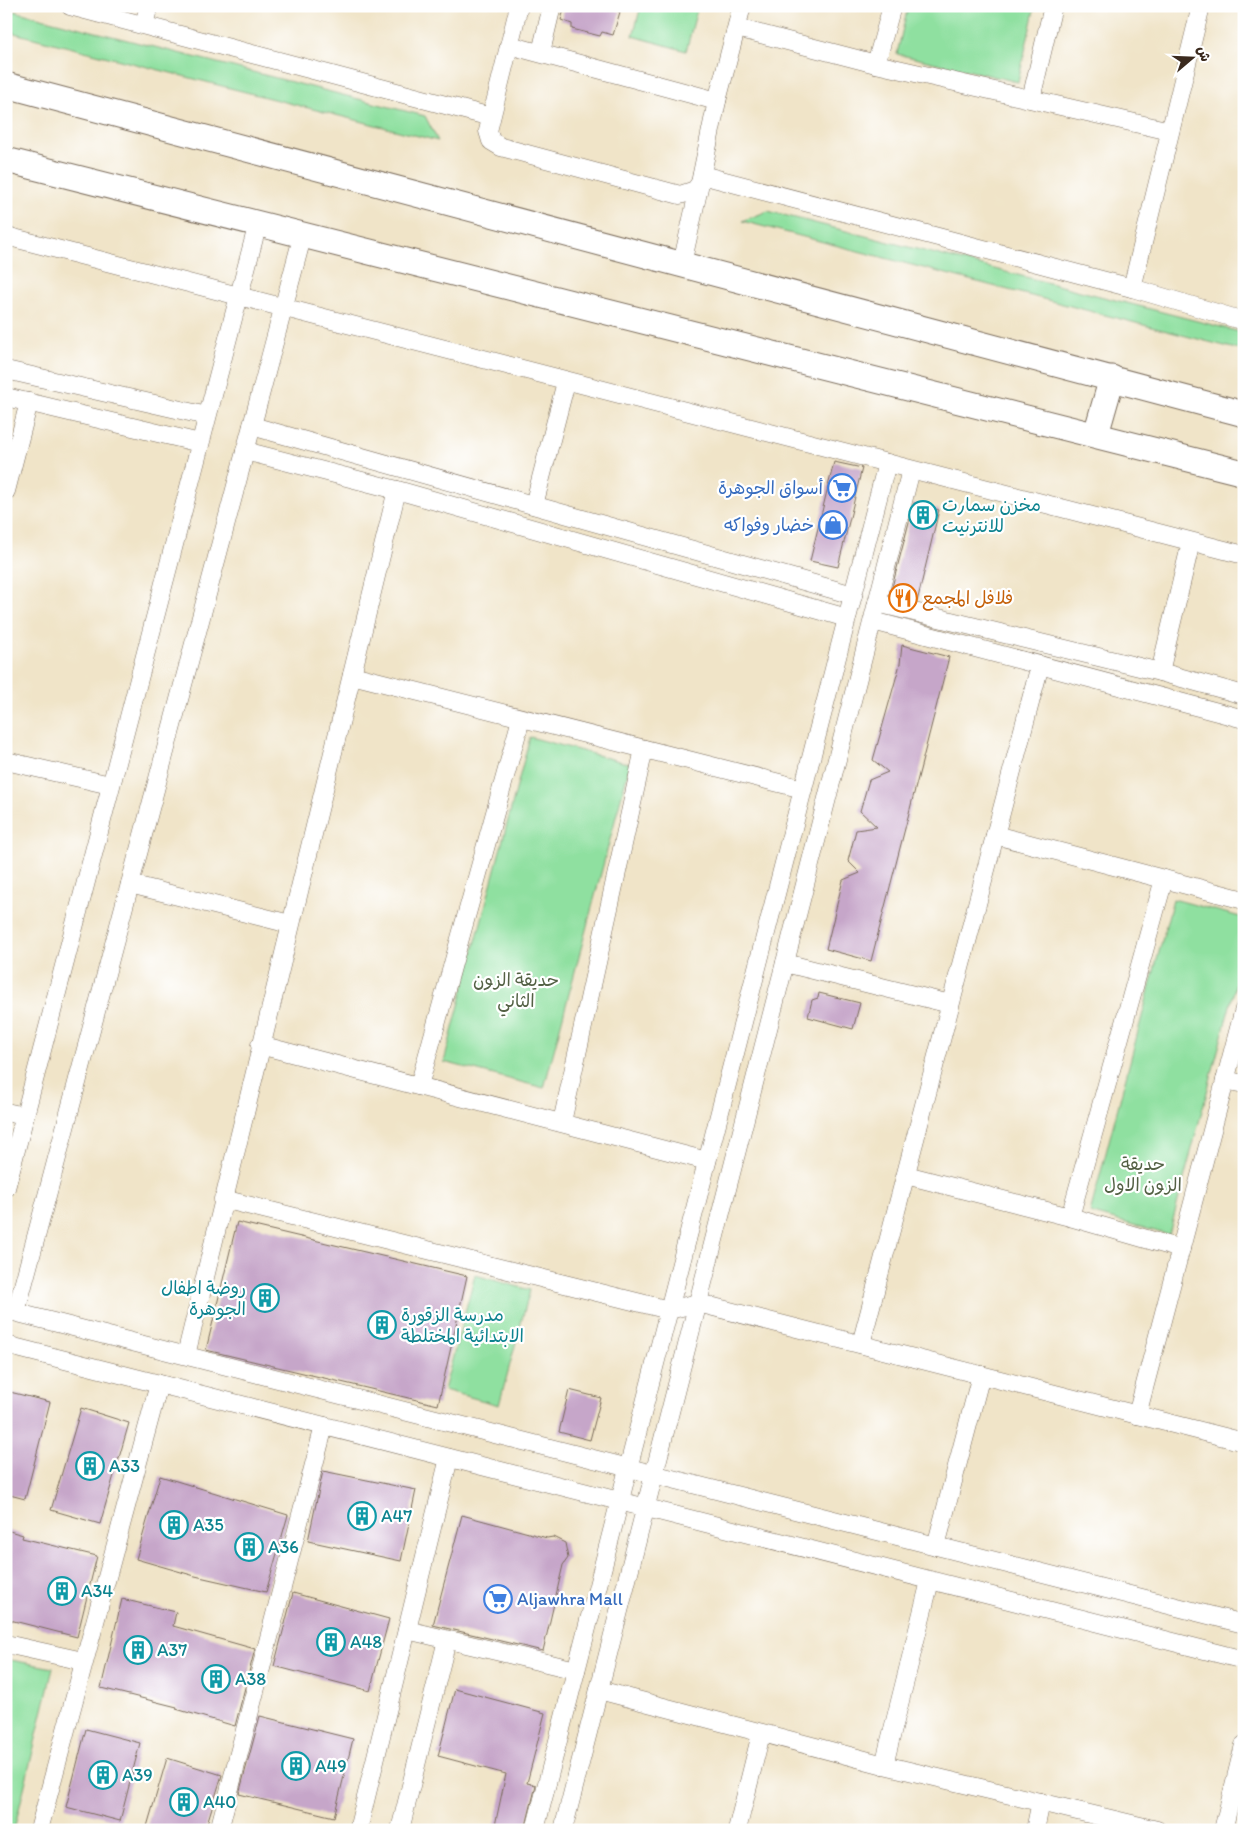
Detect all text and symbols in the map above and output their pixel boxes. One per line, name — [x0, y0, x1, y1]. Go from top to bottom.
north arrow — [1168, 32, 1218, 82]
text: ش — [1193, 44, 1214, 64]
supermarket icon: أسواق الجوهرة — [827, 473, 857, 503]
place label: أسواق الجوهرة — [718, 477, 824, 499]
place label: مخزن سمارت للانترنيت — [942, 494, 1041, 537]
building icon: مخزن سمارت للانترنيت — [908, 500, 938, 530]
shop icon: خضار وفواكه — [818, 510, 848, 540]
place label: خضار وفواكه — [724, 514, 814, 536]
restaurant icon: فلافل المجمع — [888, 583, 918, 613]
place label: فلافل المجمع — [922, 587, 1013, 611]
park label: حديقة الزون الثاني — [473, 969, 559, 1017]
park label: حديقة الزون الاول — [1104, 1153, 1182, 1196]
place label: روضة اطفال الجوهرة — [161, 1277, 246, 1320]
building icon: روضة اطفال الجوهرة — [250, 1283, 280, 1313]
place label: مدرسة الزقورة الابتدائية المختلطة — [401, 1304, 524, 1347]
building icon: مدرسة الزقورة الابتدائية المختلطة — [367, 1310, 397, 1340]
building icon: A33 — [75, 1451, 105, 1481]
place label: A33 — [109, 1455, 140, 1477]
building icon: A47 — [347, 1501, 377, 1531]
place label: A47 — [381, 1505, 412, 1527]
building icon: A35 — [159, 1510, 189, 1540]
place label: A35 — [193, 1514, 224, 1536]
building icon: A36 — [234, 1532, 264, 1562]
place label: A36 — [268, 1536, 299, 1558]
building icon: A34 — [47, 1576, 77, 1606]
place label: A34 — [81, 1580, 113, 1602]
supermarket icon: Aljawhra Mall — [483, 1584, 513, 1614]
place label: Aljawhra Mall — [517, 1588, 623, 1610]
building icon: A48 — [316, 1627, 346, 1657]
place label: A48 — [350, 1631, 382, 1653]
building icon: A37 — [123, 1635, 153, 1665]
place label: A37 — [157, 1639, 187, 1661]
building icon: A38 — [201, 1664, 231, 1694]
place label: A38 — [235, 1668, 266, 1690]
building icon: A49 — [281, 1751, 311, 1781]
place label: A49 — [315, 1755, 347, 1777]
building icon: A39 — [88, 1760, 118, 1790]
place label: A39 — [122, 1764, 153, 1786]
building icon: A40 — [169, 1787, 199, 1817]
place label: A40 — [203, 1791, 236, 1813]

